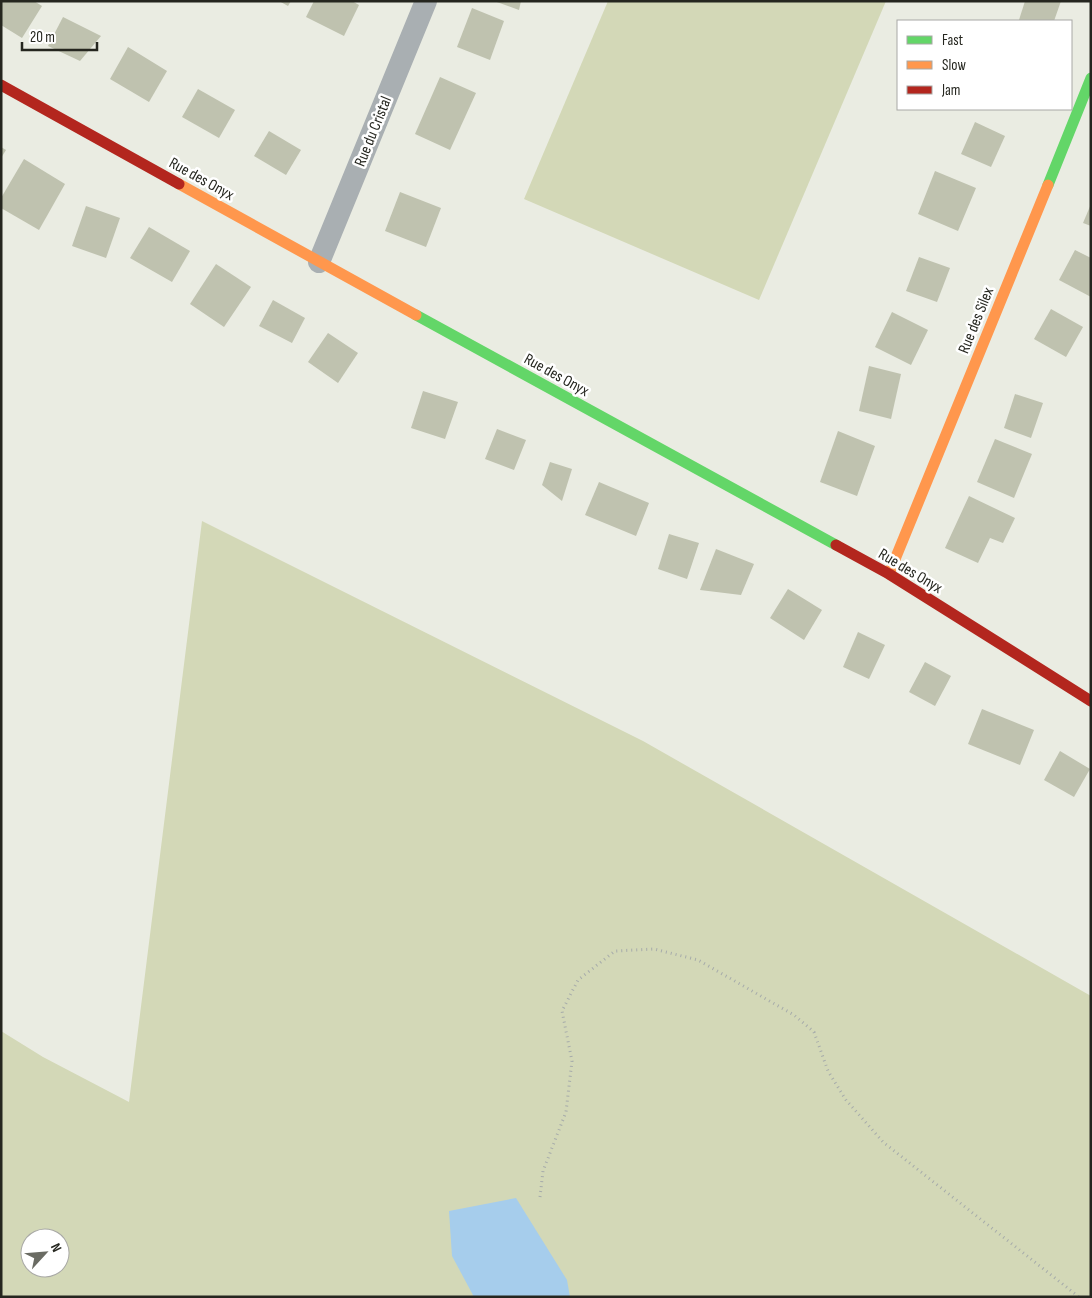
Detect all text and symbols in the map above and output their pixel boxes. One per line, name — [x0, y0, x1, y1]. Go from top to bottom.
scale bar — [22, 20, 98, 52]
legend — [897, 20, 1072, 110]
text: 20 m — [30, 28, 55, 47]
text: Fast — [942, 31, 964, 50]
text: Slow — [942, 56, 966, 75]
text: Jam — [941, 81, 960, 100]
street label: Rue du Cristal — [351, 94, 396, 169]
street label: Rue des Onyx — [165, 154, 237, 205]
street label: Rue des Silex — [955, 285, 998, 356]
street label: Rue des Onyx — [520, 350, 592, 401]
street label: Rue des Onyx — [875, 545, 946, 598]
north arrow — [20, 1228, 70, 1278]
text: N — [47, 1240, 66, 1255]

